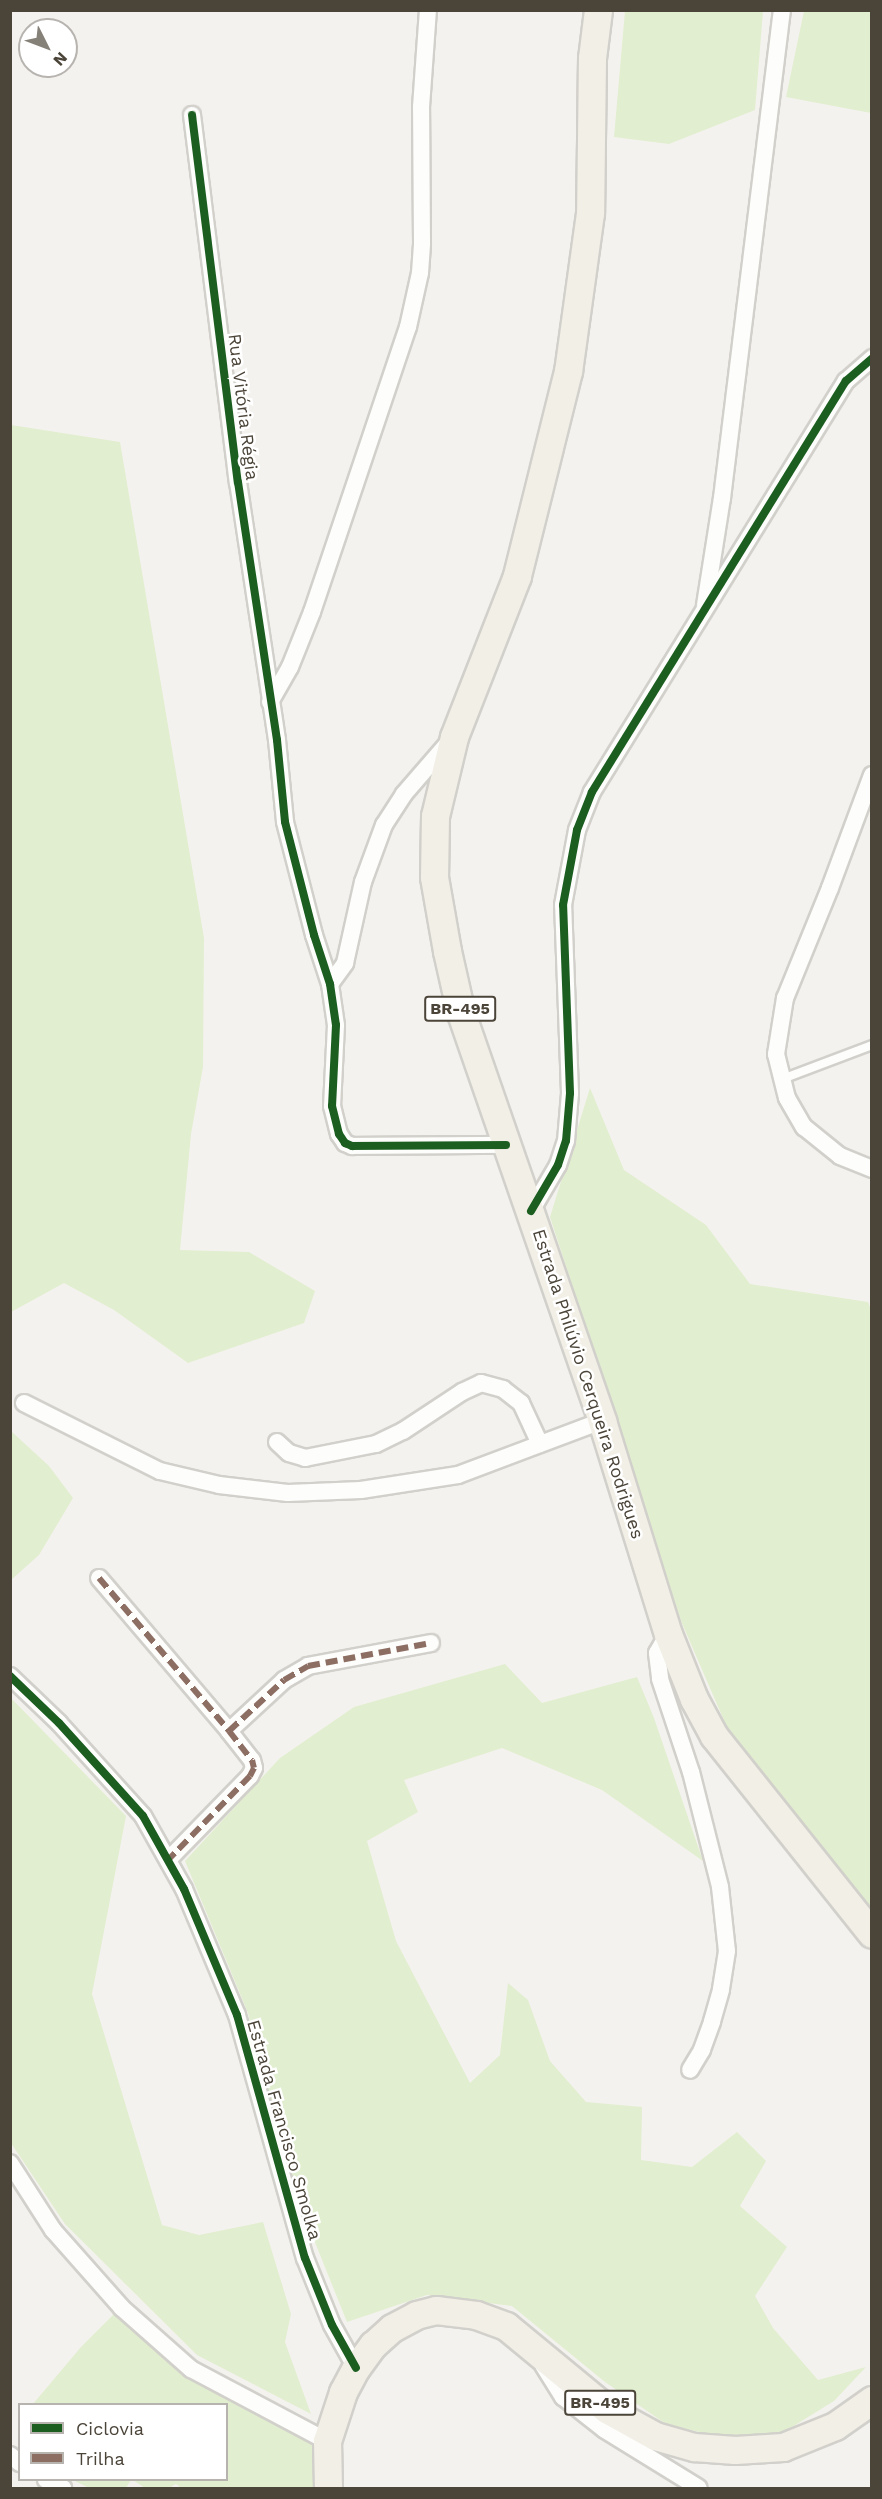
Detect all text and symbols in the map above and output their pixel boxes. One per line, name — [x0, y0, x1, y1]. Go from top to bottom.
north arrow — [18, 18, 78, 78]
text: N — [49, 48, 71, 70]
street label: Rua Vitória Régia — [223, 332, 263, 482]
road number: BR-495 — [424, 996, 496, 1022]
street label: Estrada Philúvio Cerqueira Rodrigues — [527, 1226, 649, 1542]
street label: Estrada Francisco Smolka — [242, 2017, 326, 2243]
road number: BR-495 — [564, 2390, 636, 2416]
legend — [18, 2403, 228, 2481]
text: Ciclovia — [76, 2418, 144, 2439]
text: Trilha — [76, 2448, 125, 2469]

